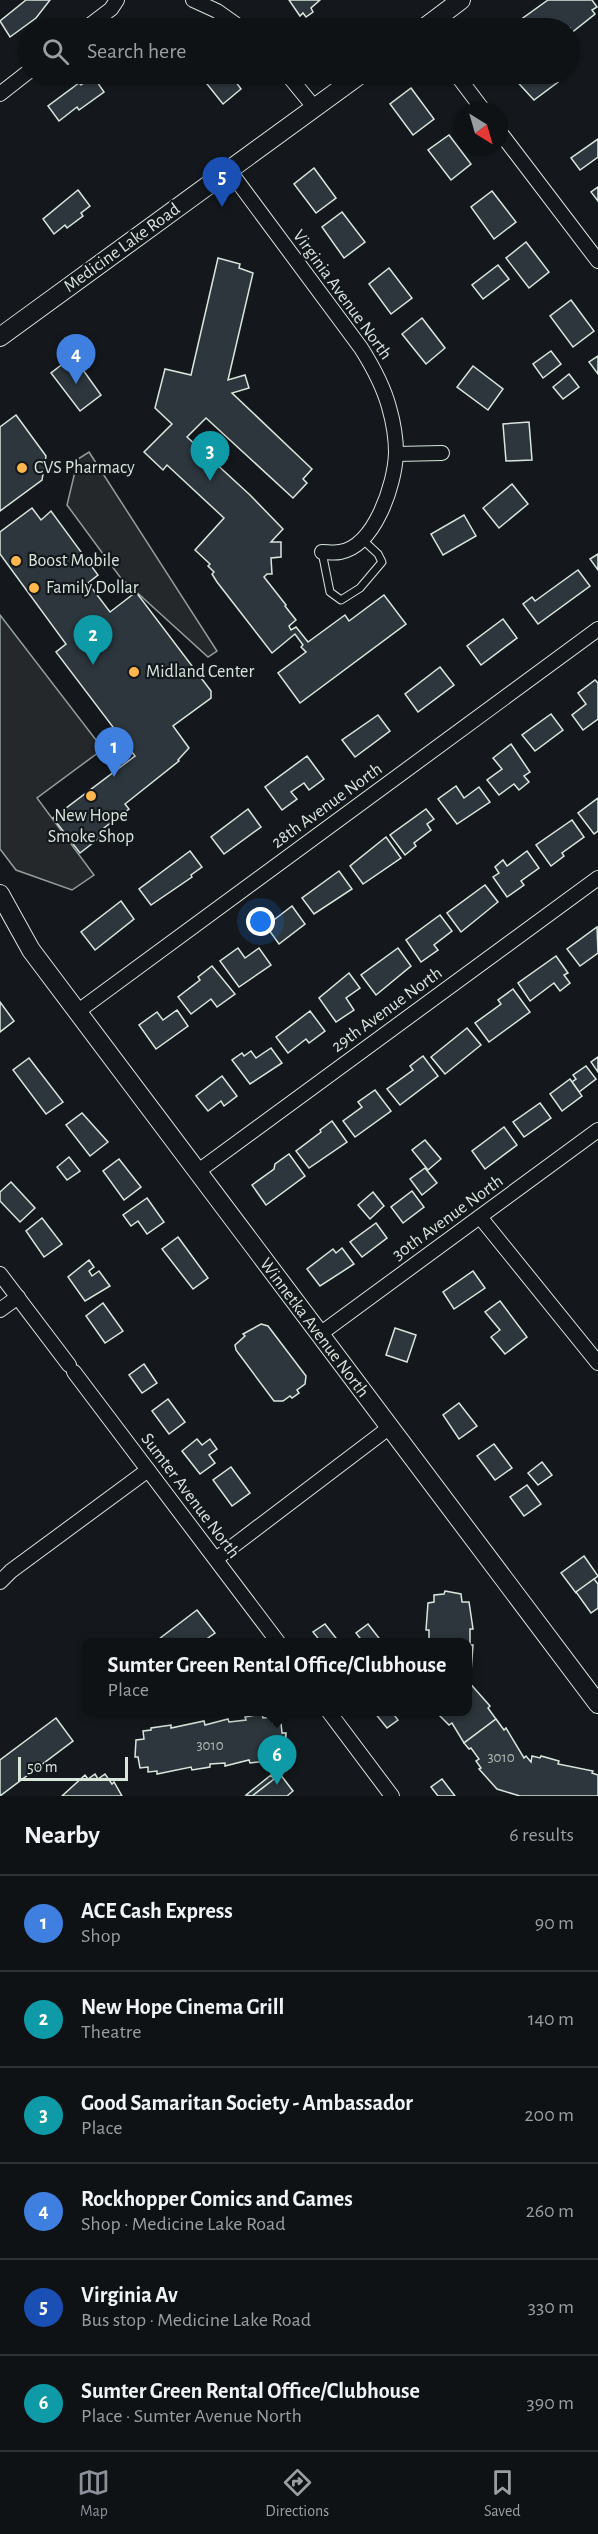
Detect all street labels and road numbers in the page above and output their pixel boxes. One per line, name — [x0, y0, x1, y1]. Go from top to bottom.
street label: Medicine Lake Road — [61, 200, 183, 296]
street label: Virginia Avenue North — [289, 227, 395, 363]
street label: 28th Avenue North — [268, 760, 386, 852]
street label: 29th Avenue North — [328, 964, 446, 1056]
street label: 30th Avenue North — [389, 1172, 507, 1264]
street label: Winnetka Avenue North — [256, 1255, 372, 1401]
street label: Sumter Avenue North — [137, 1430, 243, 1562]

